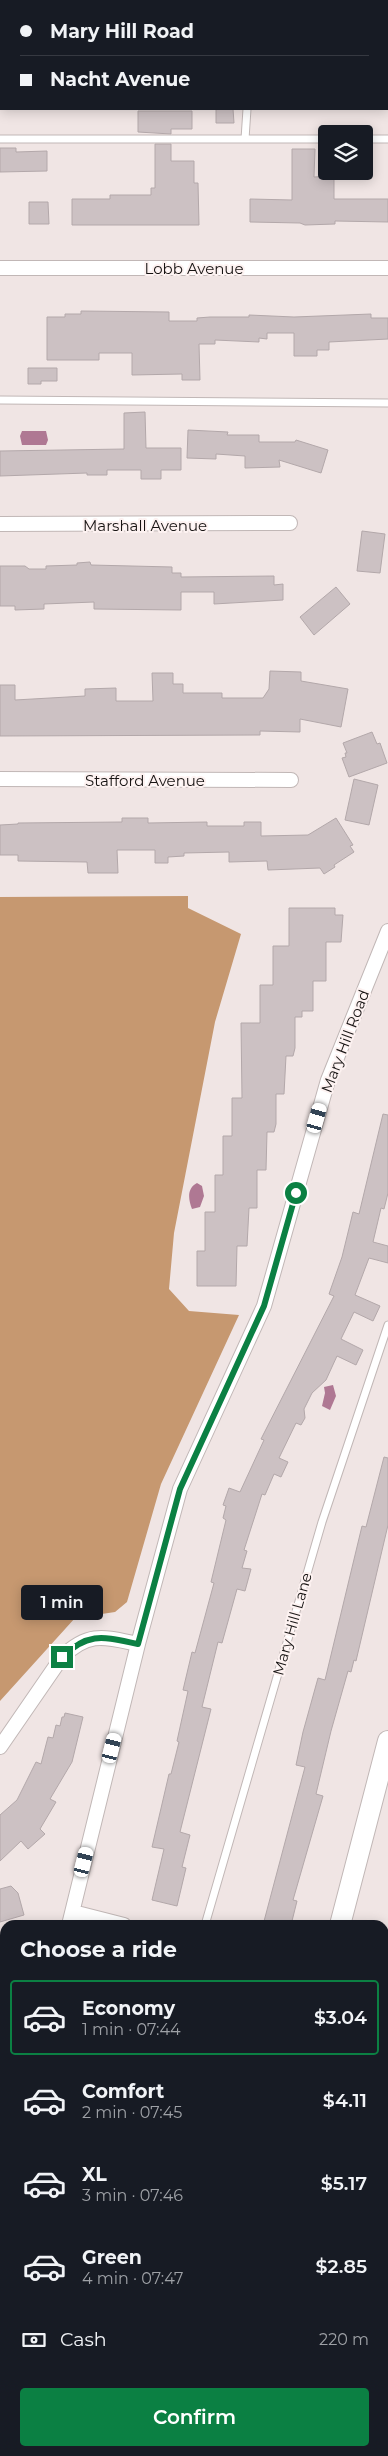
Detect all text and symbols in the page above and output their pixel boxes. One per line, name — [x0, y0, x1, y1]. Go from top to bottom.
text: Mary Hill Road — [50, 20, 194, 43]
text: Nacht Avenue — [50, 68, 190, 91]
map controls — [318, 125, 373, 180]
button: layers — [318, 125, 373, 180]
street label: Lobb Avenue — [144, 259, 244, 278]
street label: Marshall Avenue — [83, 516, 207, 535]
street label: Stafford Avenue — [85, 771, 205, 790]
street label: Mary Hill Road — [317, 987, 373, 1095]
car — [305, 1102, 328, 1134]
route start — [285, 1182, 307, 1204]
street label: Mary Hill Lane — [268, 1570, 316, 1678]
callout: 1 min — [21, 1584, 103, 1620]
text: 1 min — [41, 1593, 83, 1612]
route end — [51, 1646, 73, 1668]
car — [101, 1732, 122, 1764]
car — [73, 1846, 94, 1878]
text: Choose a ride — [20, 1936, 177, 1963]
icon: car — [22, 1995, 67, 2040]
text: Economy — [82, 1997, 175, 2020]
text: $3.04 — [314, 2006, 367, 2029]
text: 1 min · 07:44 — [82, 2020, 181, 2039]
icon: car — [22, 2078, 67, 2123]
text: Comfort — [82, 2080, 164, 2103]
text: $4.11 — [323, 2089, 367, 2112]
text: 2 min · 07:45 — [82, 2103, 182, 2122]
icon: car — [22, 2161, 67, 2206]
text: XL — [82, 2163, 107, 2186]
text: $5.17 — [321, 2172, 367, 2195]
text: 3 min · 07:46 — [82, 2186, 183, 2205]
icon: car — [22, 2244, 67, 2289]
text: Green — [82, 2246, 142, 2269]
text: $2.85 — [315, 2255, 367, 2278]
text: 4 min · 07:47 — [82, 2269, 183, 2288]
icon: cash — [20, 2326, 48, 2354]
text: Cash — [60, 2328, 107, 2351]
text: 220 m — [319, 2330, 369, 2349]
button: Confirm — [20, 2388, 369, 2446]

